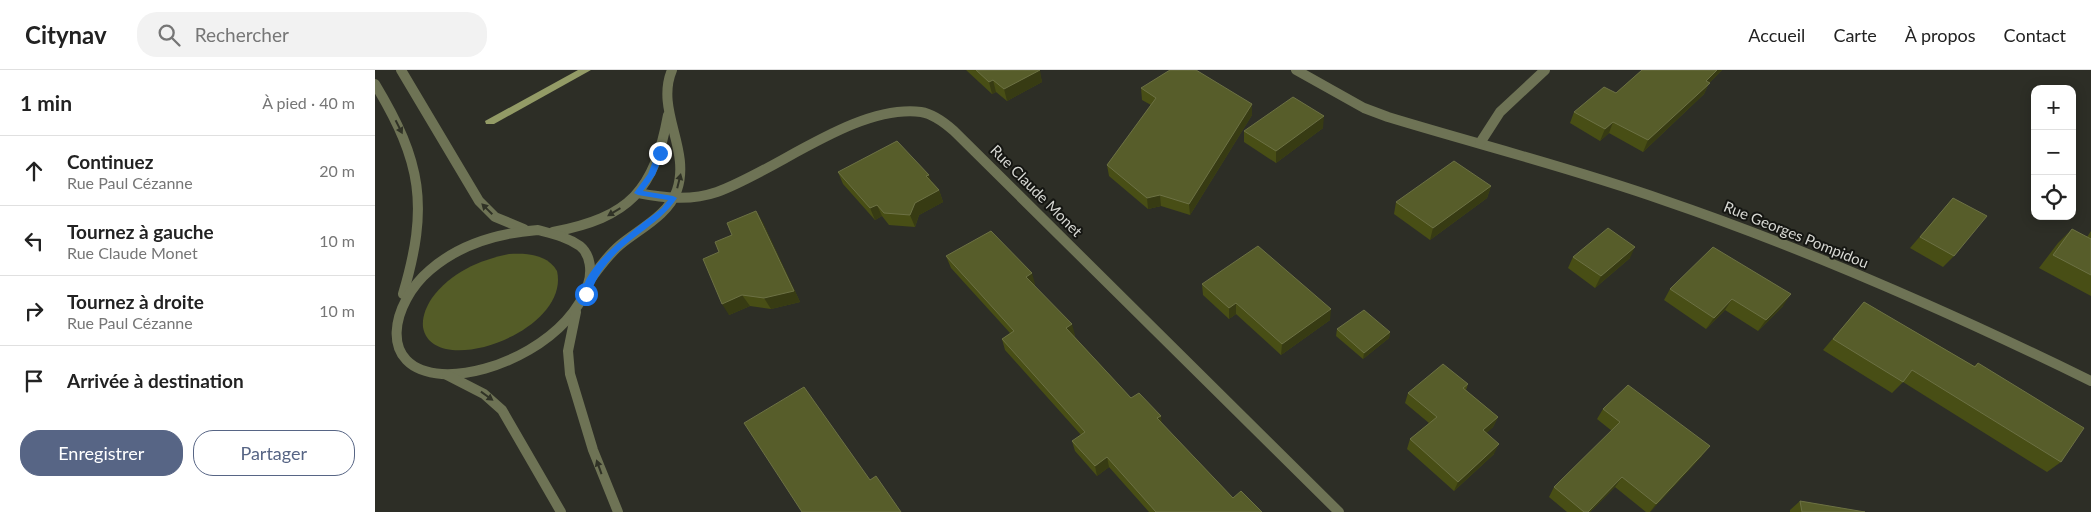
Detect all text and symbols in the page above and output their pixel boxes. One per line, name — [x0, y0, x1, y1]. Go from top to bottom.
search box — [137, 12, 487, 57]
text: Citynav — [25, 20, 107, 49]
icon: search — [155, 21, 183, 49]
text: Rechercher — [195, 23, 289, 46]
text: Accueil — [1748, 24, 1805, 46]
text: Carte — [1833, 24, 1877, 46]
text: À propos — [1905, 24, 1976, 46]
text: Contact — [2004, 24, 2066, 46]
map controls — [2031, 85, 2076, 220]
button: + — [2031, 85, 2076, 130]
text: 1 min — [20, 90, 72, 115]
text: À pied · 40 m — [262, 93, 355, 112]
one-way arrow — [395, 119, 403, 134]
button: − — [2031, 130, 2076, 175]
street label: Rue Claude Monet — [987, 141, 1087, 240]
route end — [649, 142, 672, 165]
text: Continuez — [67, 150, 153, 173]
icon: ahead — [20, 157, 48, 185]
text: 20 m — [319, 161, 355, 180]
text: Rue Paul Cézanne — [67, 173, 193, 192]
one-way arrow — [676, 174, 684, 189]
button: locate — [2031, 175, 2076, 220]
street label: Rue Georges Pompidou — [1721, 197, 1871, 271]
one-way arrow — [481, 203, 493, 215]
one-way arrow — [607, 207, 621, 216]
text: Tournez à gauche — [67, 220, 214, 243]
icon: left — [20, 227, 48, 255]
text: 10 m — [319, 231, 355, 250]
text: Rue Claude Monet — [67, 243, 198, 262]
route start — [575, 283, 598, 306]
text: Tournez à droite — [67, 290, 204, 313]
icon: right — [20, 297, 48, 325]
text: 10 m — [319, 301, 355, 320]
text: Rue Paul Cézanne — [67, 313, 193, 332]
icon: arrive — [20, 367, 48, 395]
text: Arrivée à destination — [67, 369, 244, 392]
one-way arrow — [480, 391, 494, 401]
button: Enregistrer — [20, 430, 183, 476]
button: Partager — [193, 430, 355, 476]
one-way arrow — [595, 459, 603, 474]

